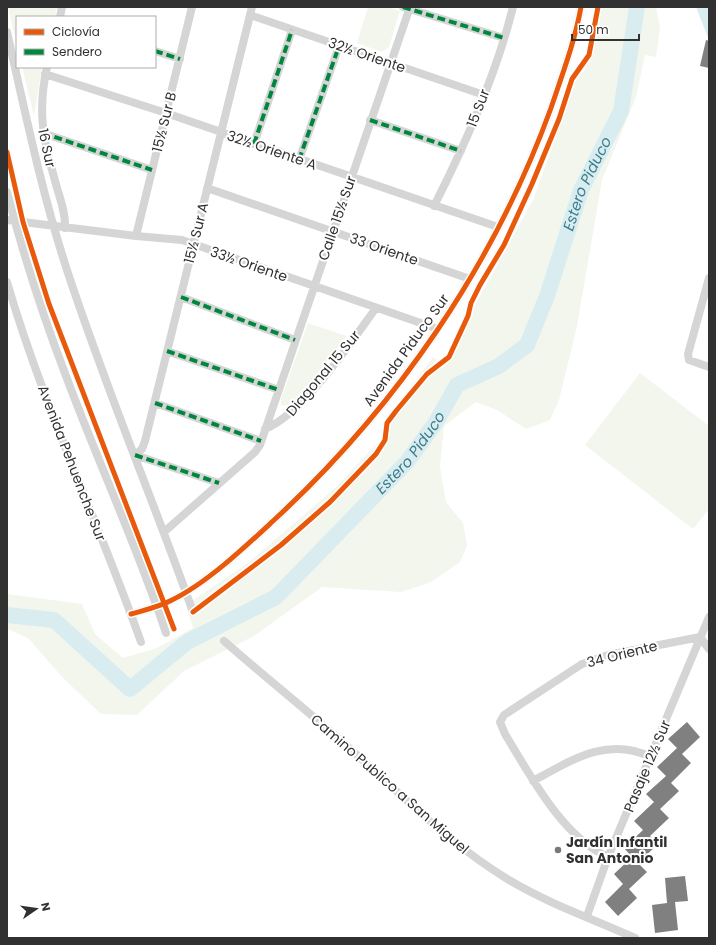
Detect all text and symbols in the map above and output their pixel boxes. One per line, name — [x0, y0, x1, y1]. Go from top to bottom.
legend — [16, 16, 156, 68]
scale bar — [572, 16, 639, 42]
text: 50 m — [578, 21, 609, 38]
text: Ciclovía — [52, 23, 100, 40]
street label: 32½ Oriente — [326, 32, 409, 78]
text: Sendero — [52, 43, 102, 60]
street label: 15 Sur — [462, 86, 494, 130]
street label: 15½ Sur B — [147, 90, 181, 154]
street label: 32½ Oriente A — [224, 125, 320, 175]
street label: 16 Sur — [33, 127, 61, 169]
water label: Estero Piduco — [558, 133, 616, 233]
street label: Calle 15½ Sur — [313, 173, 361, 263]
street label: 15½ Sur A — [179, 200, 213, 266]
street label: 33 Oriente — [347, 228, 421, 270]
street label: 33½ Oriente — [208, 241, 291, 287]
street label: Avenida Piduco Sur — [358, 290, 454, 410]
street label: Diagonal 15 Sur — [281, 326, 365, 420]
street label: Avenida Pehuenche Sur — [33, 382, 111, 544]
water label: Estero Piduco — [370, 408, 450, 498]
street label: 34 Oriente — [585, 636, 660, 672]
street label: Camino Publico a San Miguel — [306, 710, 474, 858]
street label: Pasaje 12½ Sur — [619, 717, 675, 815]
place label: Jardín Infantil San Antonio — [566, 832, 668, 868]
marker: Jardín Infantil San Antonio — [553, 845, 563, 855]
north arrow — [16, 889, 56, 929]
text: N — [37, 901, 54, 913]

